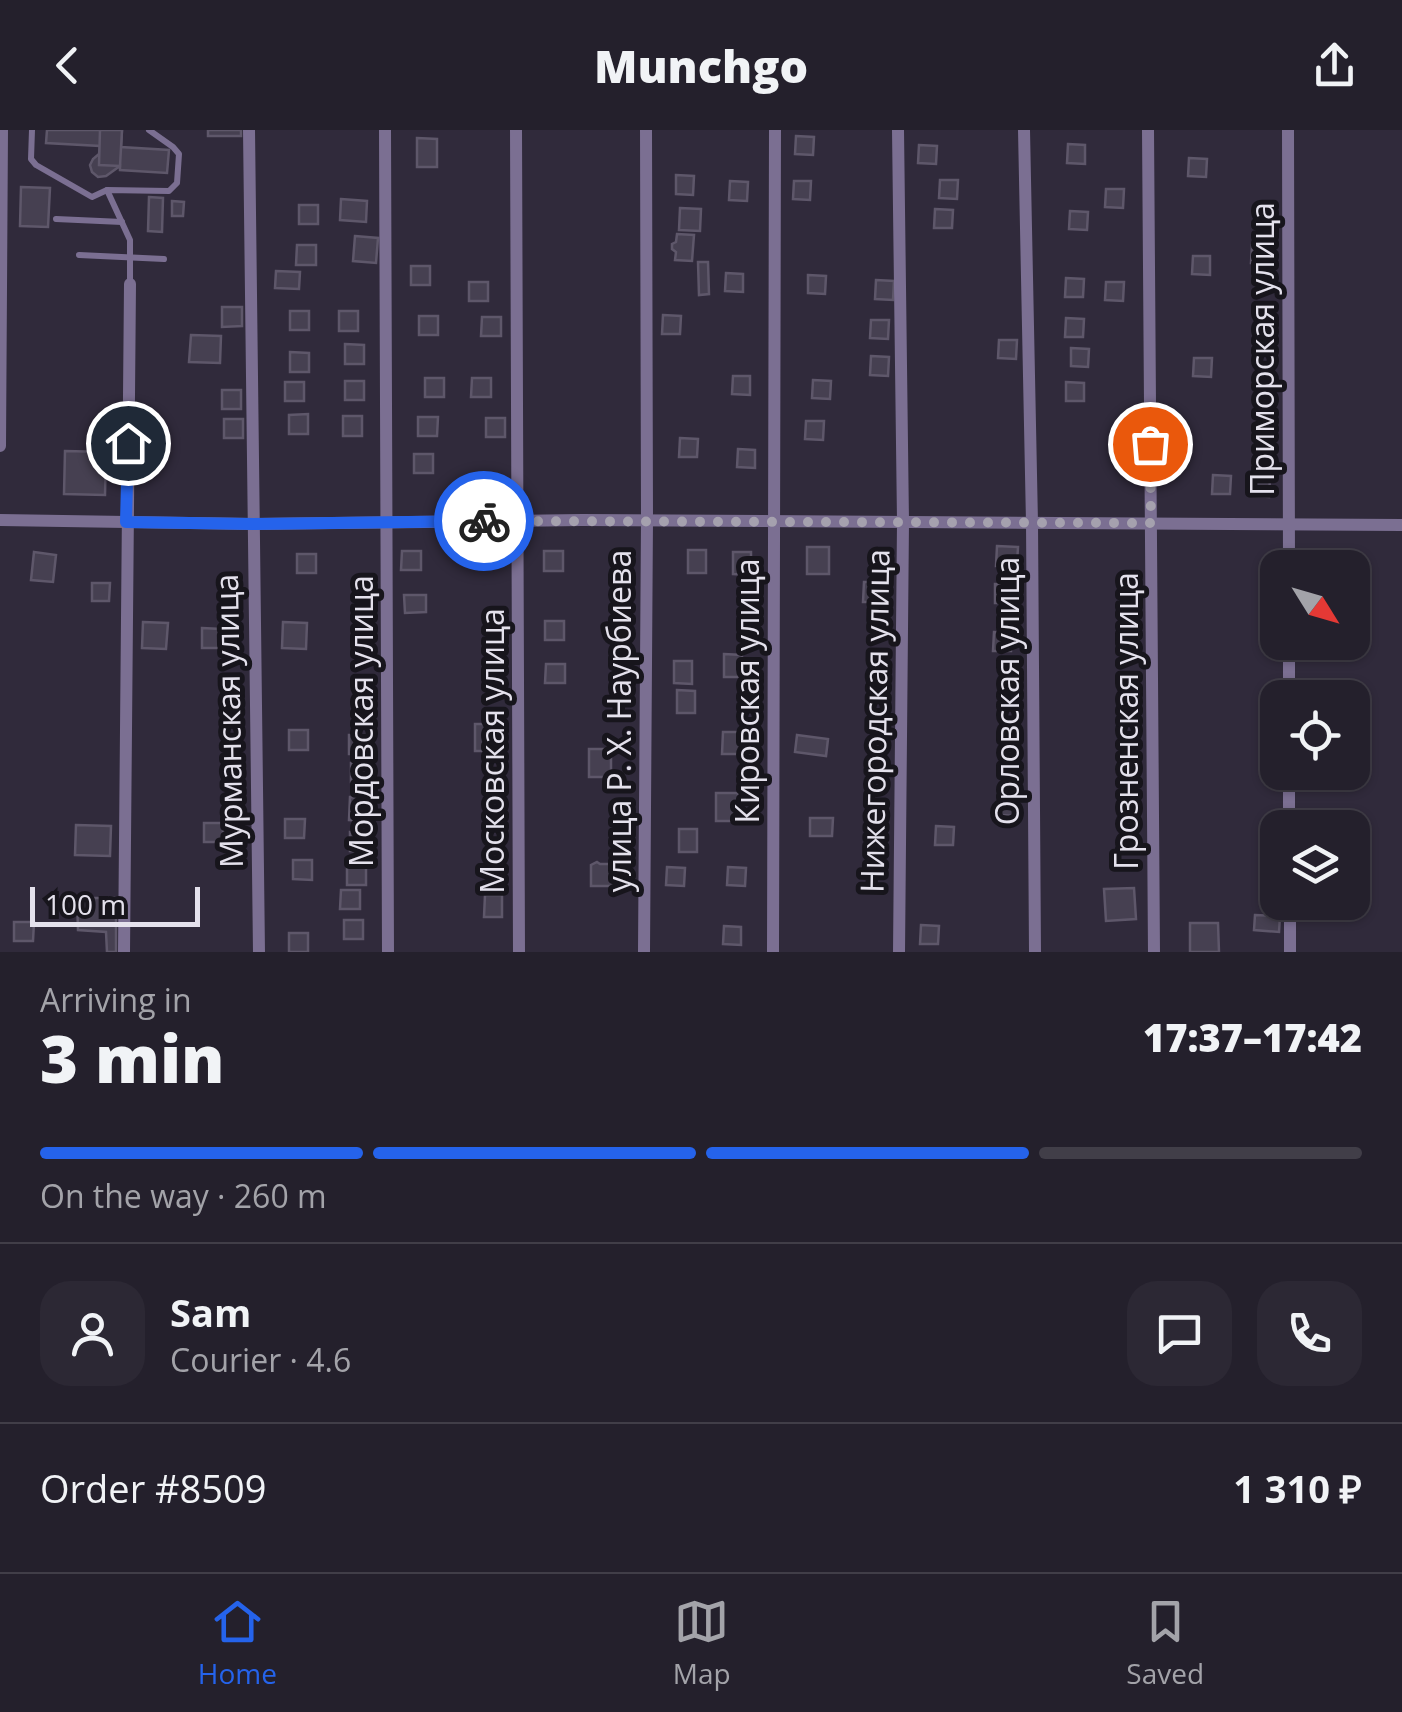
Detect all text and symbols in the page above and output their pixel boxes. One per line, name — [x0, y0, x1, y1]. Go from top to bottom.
text: Munchgo — [594, 35, 808, 96]
icon: back — [40, 38, 95, 93]
icon: share — [1307, 38, 1362, 93]
street label: Приморская улица — [1240, 202, 1283, 496]
pin — [86, 401, 171, 486]
pin — [1108, 402, 1193, 487]
icon: home — [101, 416, 156, 471]
icon: bag — [1123, 417, 1178, 472]
courier — [434, 471, 534, 571]
icon: bike — [457, 494, 512, 549]
street label: Нижегородская улица — [850, 549, 898, 893]
street label: улица Р. Х. Наурбиева — [597, 550, 640, 892]
north arrow — [1260, 550, 1370, 660]
map controls — [1260, 550, 1370, 920]
street label: Орловская улица — [985, 557, 1028, 825]
street label: Кировская улица — [725, 558, 768, 824]
street label: Грозненская улица — [1104, 572, 1147, 870]
street label: Мурманская улица — [204, 574, 252, 868]
street label: Мордовская улица — [339, 575, 382, 867]
street label: Московская улица — [470, 608, 513, 894]
button: locate — [1260, 680, 1370, 790]
button: layers — [1260, 810, 1370, 920]
scale bar — [30, 882, 200, 926]
text: 100 m — [45, 885, 126, 923]
text: Arriving in — [40, 978, 192, 1021]
text: 17:37–17:42 — [1143, 1011, 1362, 1063]
text: 3 min — [40, 1014, 225, 1102]
text: On the way · 260 m — [40, 1174, 327, 1217]
button: person — [40, 1281, 145, 1386]
button: chat — [1127, 1281, 1232, 1386]
button: phone — [1257, 1281, 1362, 1386]
text: Sam — [170, 1286, 251, 1338]
text: Courier · 4.6 — [170, 1338, 351, 1381]
text: Order #8509 — [40, 1462, 267, 1514]
text: 1 310 ₽ — [1233, 1462, 1362, 1514]
tab: Home — [198, 1594, 277, 1692]
tab: Map — [673, 1594, 731, 1692]
tab: Saved — [1126, 1594, 1204, 1692]

